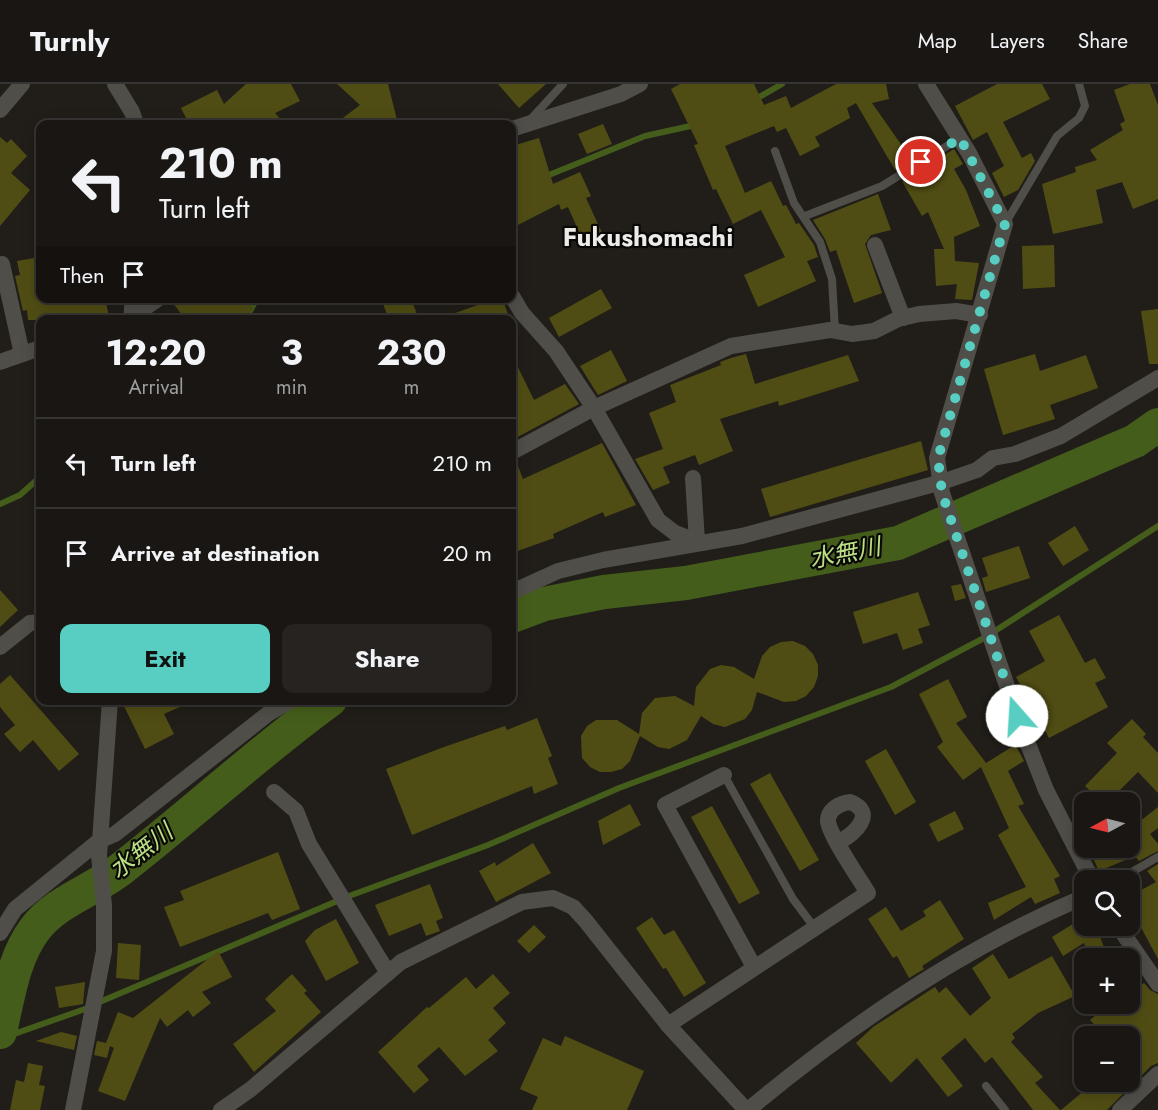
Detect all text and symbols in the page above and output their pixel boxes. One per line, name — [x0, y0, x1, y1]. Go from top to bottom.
text: Turnly — [30, 21, 109, 62]
text: Map — [918, 26, 957, 56]
text: Layers — [990, 26, 1045, 56]
text: Share — [1078, 26, 1128, 56]
text: 210 m — [159, 133, 283, 194]
pin — [895, 136, 946, 187]
icon: left — [60, 144, 138, 222]
icon: arrive — [904, 145, 937, 178]
text: Turn left — [159, 189, 249, 228]
district label: Fukushomachi — [563, 218, 733, 256]
icon: arrive — [117, 258, 150, 291]
text: Then — [60, 259, 105, 291]
text: 12:20 — [105, 326, 206, 378]
text: 3 — [280, 326, 303, 378]
text: 230 — [377, 326, 447, 378]
text: Arrival — [128, 373, 184, 402]
text: min — [276, 373, 307, 402]
text: m — [404, 373, 419, 402]
icon: left — [60, 447, 93, 480]
text: Turn left — [111, 447, 196, 479]
text: 210 m — [433, 447, 492, 479]
water label: 水無川 — [806, 528, 887, 577]
icon: arrive — [60, 537, 93, 570]
text: Arrive at destination — [111, 537, 320, 569]
text: 20 m — [443, 537, 492, 569]
button: Exit — [60, 624, 270, 693]
button: Share — [282, 624, 492, 693]
position arrow — [985, 684, 1049, 748]
north arrow — [1074, 792, 1140, 858]
map controls — [1074, 792, 1140, 1092]
water label: 水無川 — [102, 813, 182, 887]
button: search — [1074, 870, 1140, 936]
button: + — [1074, 948, 1140, 1014]
button: − — [1074, 1026, 1140, 1092]

